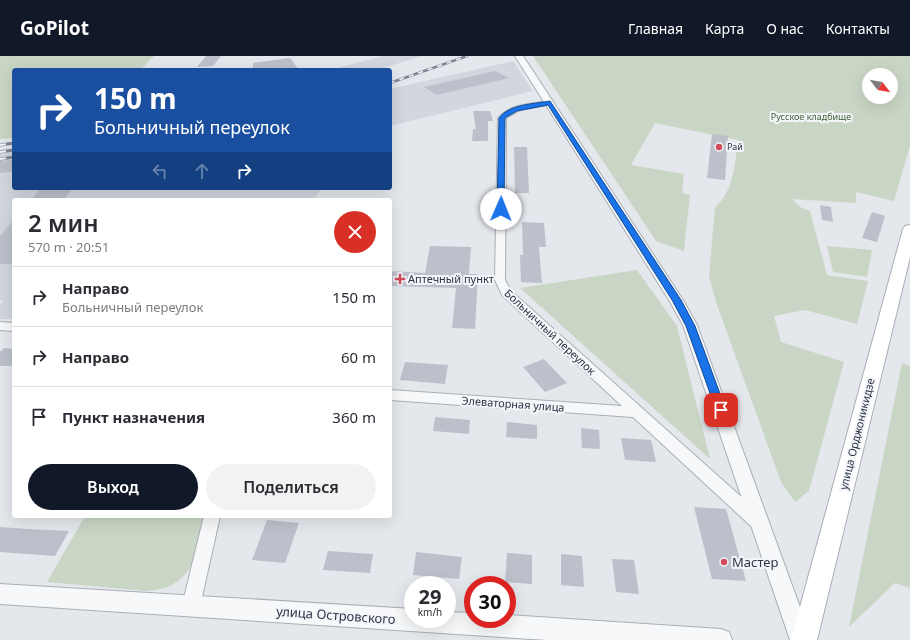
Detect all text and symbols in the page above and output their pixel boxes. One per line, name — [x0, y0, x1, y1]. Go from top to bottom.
text: GoPilot — [20, 15, 89, 41]
text: Главная — [628, 19, 683, 38]
text: Карта — [705, 19, 744, 38]
text: О нас — [766, 19, 804, 38]
text: Контакты — [826, 19, 890, 38]
north arrow — [862, 68, 898, 104]
map controls — [862, 68, 898, 104]
text: 150 m — [94, 79, 177, 117]
icon: right — [28, 84, 80, 136]
park label: Русское кладбище — [771, 110, 851, 123]
text: Больничный переулок — [94, 115, 290, 139]
place label: Рай — [727, 140, 743, 153]
marker: Рай — [714, 142, 724, 152]
icon: left — [149, 160, 171, 182]
icon: ahead — [191, 160, 213, 182]
icon: right — [233, 160, 255, 182]
position arrow — [480, 188, 522, 230]
text: 2 мин — [28, 206, 99, 239]
button: close — [334, 211, 376, 253]
text: 570 m · 20:51 — [28, 238, 109, 256]
place label: Аптечный пункт — [408, 271, 494, 286]
marker: Аптечный пункт — [395, 274, 405, 284]
text: Направо — [62, 278, 129, 298]
street label: Больничный переулок — [501, 285, 599, 378]
icon: right — [28, 286, 50, 308]
text: 150 m — [332, 287, 376, 307]
text: Больничный переулок — [62, 298, 203, 316]
icon: right — [28, 346, 50, 368]
text: Направо — [62, 347, 129, 367]
text: 60 m — [341, 347, 376, 367]
street label: улица Орджоникидзе — [835, 376, 878, 491]
street label: Элеваторная улица — [461, 392, 565, 415]
pin — [704, 393, 738, 427]
icon: arrive — [710, 399, 732, 421]
icon: arrive — [28, 406, 50, 428]
text: Пункт назначения — [62, 407, 205, 427]
text: 360 m — [332, 407, 376, 427]
button: Выход — [28, 464, 198, 510]
button: Поделиться — [206, 464, 376, 510]
place label: Мастер — [732, 553, 779, 571]
marker: Мастер — [719, 557, 729, 567]
speed limit sign: 30 — [464, 576, 516, 628]
text: 29 — [419, 583, 441, 610]
street label: улица Островского — [276, 602, 397, 628]
text: km/h — [418, 605, 442, 619]

